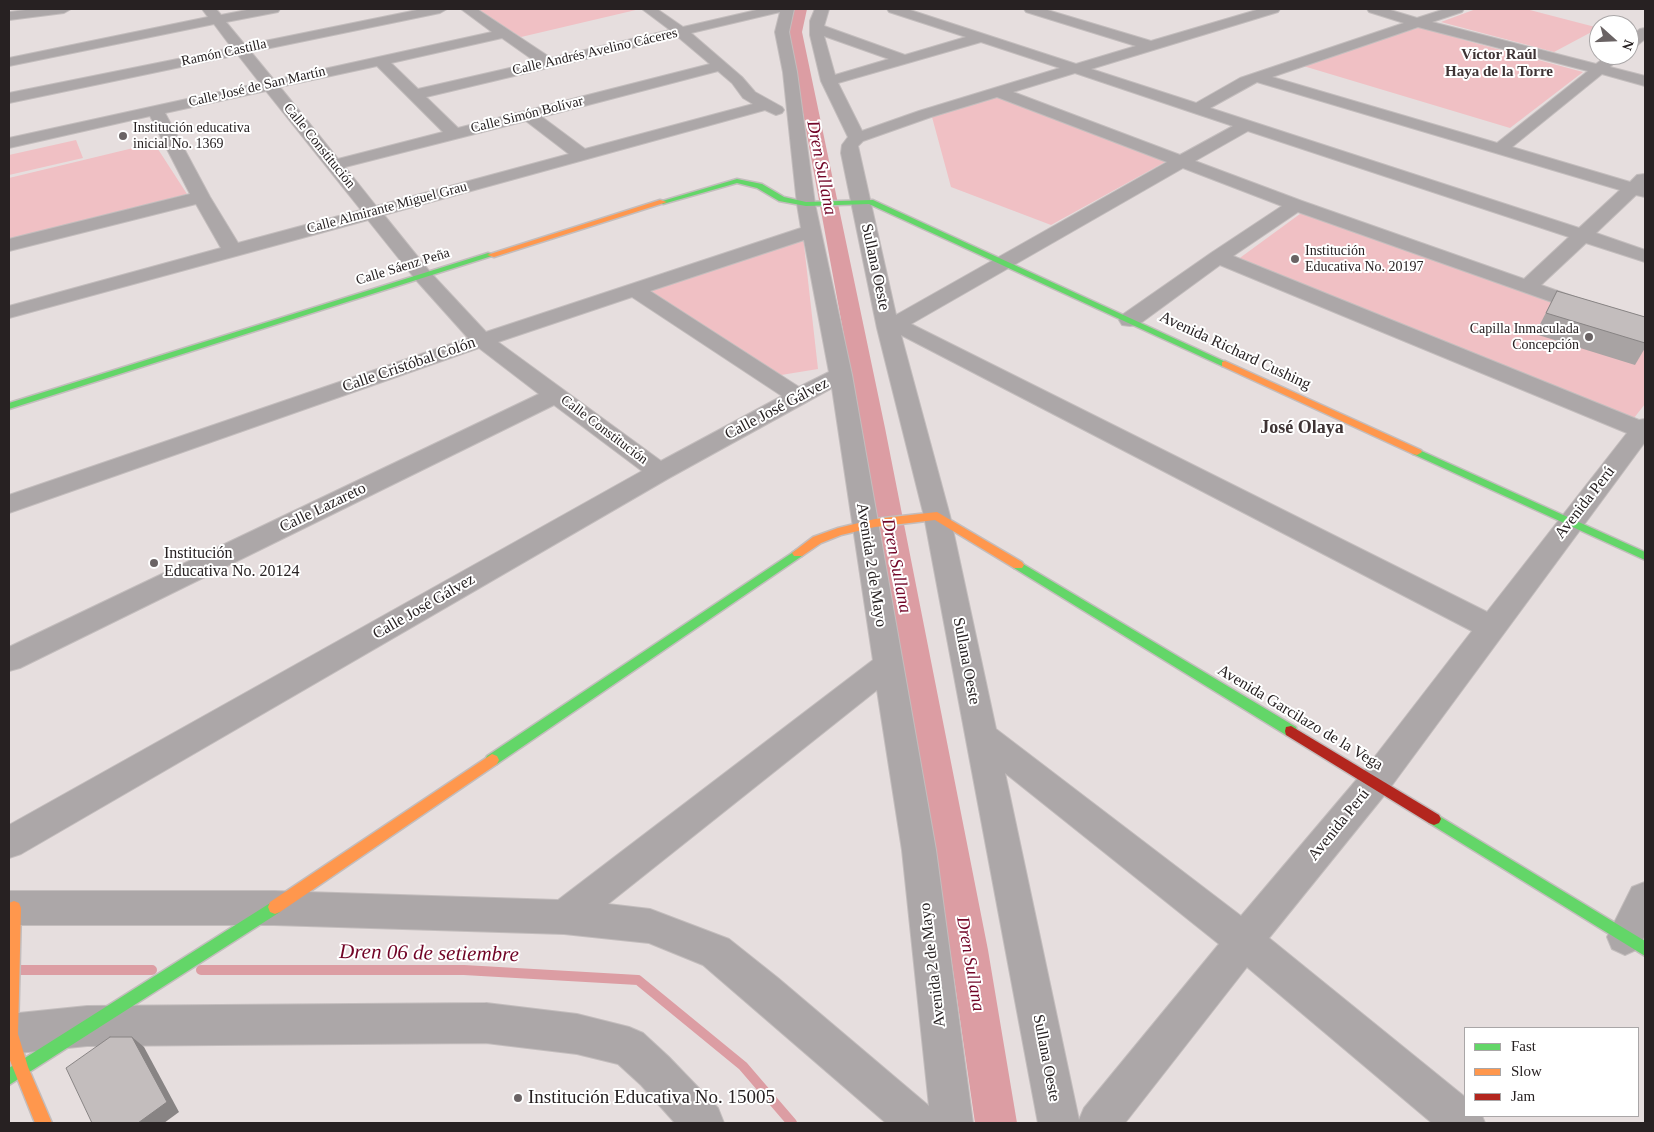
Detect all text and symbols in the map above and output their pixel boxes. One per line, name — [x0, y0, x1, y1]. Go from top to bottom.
north arrow — [1589, 15, 1639, 65]
street label: Calle Andrés Avelino Cáceres — [511, 25, 679, 79]
street label: Ramón Castilla — [180, 36, 268, 70]
text: N — [1619, 38, 1636, 52]
district label: Víctor Raúl Haya de la Torre — [1445, 46, 1553, 81]
street label: Calle José de San Martín — [187, 63, 327, 111]
street label: Calle Simón Bolívar — [469, 93, 585, 137]
street label: Calle Constitución — [280, 100, 358, 192]
water label: Dren Sullana — [801, 119, 841, 217]
place label: Institución educativa inicial No. 1369 — [133, 120, 250, 152]
marker: Institución educativa inicial No. 1369 — [117, 130, 129, 142]
street label: Calle Almirante Miguel Grau — [305, 179, 469, 237]
street label: Sullana Oeste — [856, 222, 894, 312]
place label: Institución Educativa No. 20197 — [1305, 243, 1424, 276]
street label: Calle Sáenz Peña — [354, 245, 452, 289]
marker: Institución Educativa No. 20197 — [1289, 253, 1301, 265]
street label: Avenida Richard Cushing — [1156, 307, 1314, 395]
place label: Capilla Inmaculada Concepción — [1470, 321, 1579, 354]
marker: Capilla Inmaculada Concepción — [1583, 331, 1595, 343]
street label: Calle Cristóbal Colón — [340, 333, 478, 397]
street label: Calle José Gálvez — [722, 374, 832, 444]
street label: Calle Constitución — [557, 392, 651, 468]
district label: José Olaya — [1260, 417, 1344, 439]
street label: Avenida Perú — [1551, 463, 1619, 543]
street label: Calle Lazareto — [277, 479, 369, 537]
street label: Avenida 2 de Mayo — [852, 502, 890, 628]
water label: Dren Sullana — [876, 517, 916, 615]
place label: Institución Educativa No. 20124 — [164, 544, 300, 582]
marker: Institución Educativa No. 20124 — [148, 557, 160, 569]
street label: Calle José Gálvez — [370, 570, 478, 644]
street label: Sullana Oeste — [948, 616, 984, 706]
street label: Avenida Garcilazo de la Vega — [1214, 661, 1386, 775]
street label: Avenida Perú — [1304, 785, 1374, 865]
street label: Avenida 2 de Mayo — [916, 902, 950, 1028]
water label: Dren Sullana — [951, 915, 989, 1013]
water label: Dren 06 de setiembre — [339, 940, 519, 968]
street label: Sullana Oeste — [1028, 1013, 1064, 1103]
legend — [1464, 1027, 1639, 1117]
text: Fast — [1511, 1038, 1536, 1054]
text: Slow — [1511, 1063, 1542, 1079]
place label: Institución Educativa No. 15005 — [528, 1087, 775, 1109]
text: Jam — [1511, 1088, 1535, 1104]
marker: Institución Educativa No. 15005 — [512, 1092, 524, 1104]

